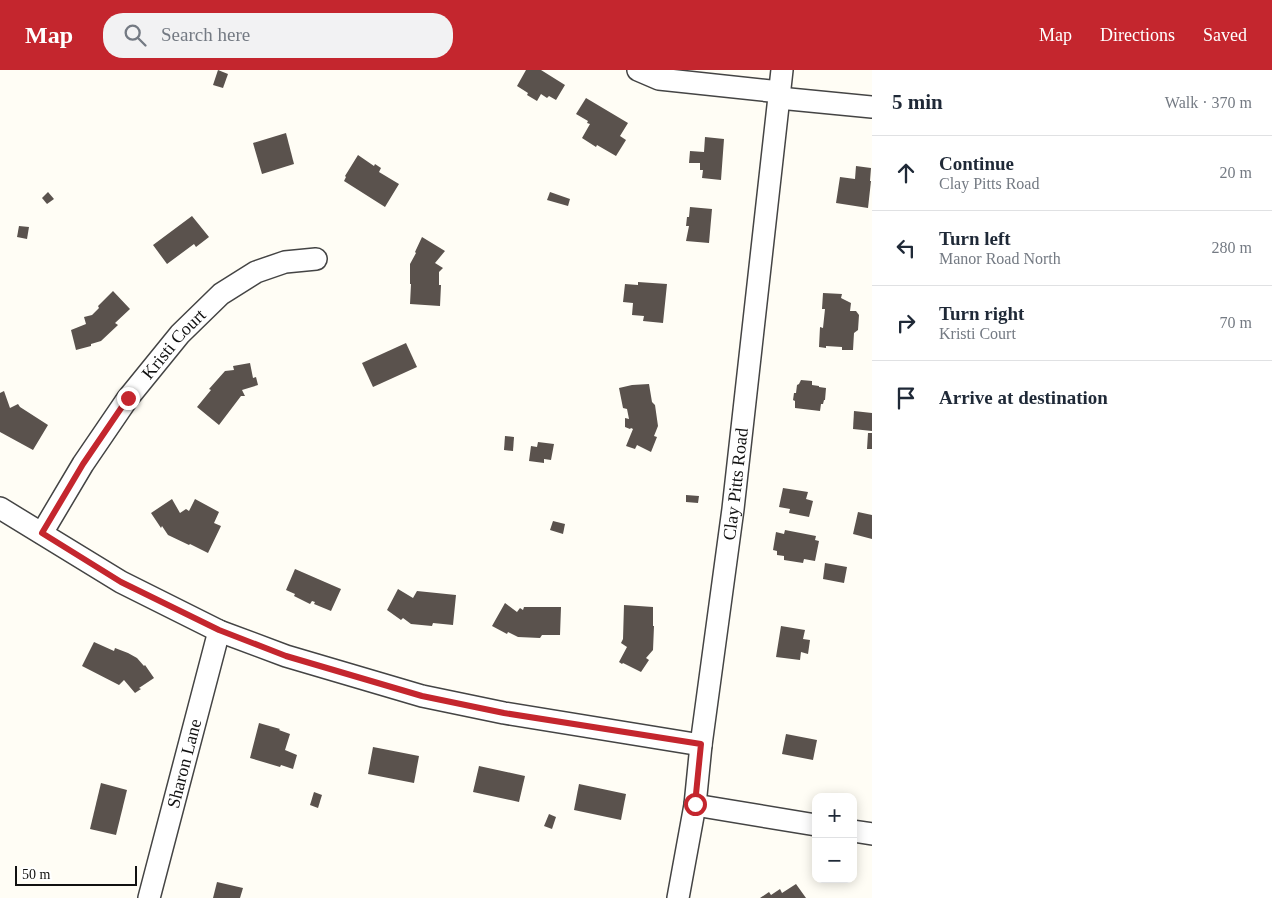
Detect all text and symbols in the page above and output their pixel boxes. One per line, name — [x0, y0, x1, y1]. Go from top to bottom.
search box — [103, 13, 453, 58]
icon: search — [121, 21, 149, 49]
text: Map — [25, 22, 73, 48]
text: Search here — [161, 24, 250, 45]
text: Map — [1039, 25, 1072, 45]
text: Directions — [1100, 25, 1175, 45]
text: Saved — [1203, 25, 1247, 45]
text: 5 min — [892, 90, 943, 114]
text: Walk · 370 m — [1165, 94, 1252, 111]
text: Continue — [939, 153, 1014, 174]
icon: ahead — [892, 159, 920, 187]
text: 20 m — [1220, 164, 1252, 181]
text: Clay Pitts Road — [939, 175, 1039, 192]
text: Turn left — [939, 228, 1011, 249]
icon: left — [892, 234, 920, 262]
text: 280 m — [1212, 239, 1252, 256]
text: Manor Road North — [939, 250, 1061, 267]
text: Turn right — [939, 303, 1024, 324]
street label: Kristi Court — [138, 305, 210, 383]
icon: right — [892, 309, 920, 337]
text: 70 m — [1220, 314, 1252, 331]
text: Kristi Court — [939, 325, 1016, 342]
icon: arrive — [892, 384, 920, 412]
route end — [117, 387, 140, 410]
text: Arrive at destination — [939, 387, 1108, 408]
street label: Clay Pitts Road — [719, 427, 752, 542]
street label: Sharon Lane — [163, 717, 206, 810]
route start — [684, 793, 707, 816]
map controls — [812, 793, 857, 883]
button: + — [812, 793, 857, 838]
button: − — [812, 838, 857, 883]
scale bar — [15, 863, 138, 886]
text: 50 m — [22, 867, 50, 882]

